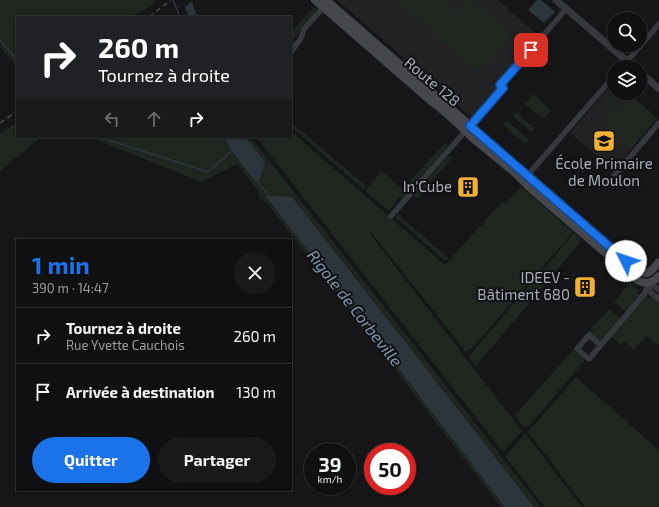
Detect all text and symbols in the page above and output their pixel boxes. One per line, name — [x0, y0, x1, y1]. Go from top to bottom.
map controls — [607, 12, 647, 100]
button: search — [607, 12, 647, 52]
text: 260 m — [98, 30, 179, 64]
icon: right — [32, 32, 84, 84]
pin — [514, 33, 548, 67]
icon: arrive — [520, 39, 542, 61]
street label: Route 128 — [401, 53, 464, 110]
button: layers — [607, 60, 647, 100]
text: Tournez à droite — [98, 64, 230, 86]
icon: left — [101, 108, 123, 130]
icon: ahead — [143, 108, 165, 130]
icon: right — [185, 108, 207, 130]
school or university icon: École Primaire de Moulon — [591, 128, 617, 154]
place label: École Primaire de Moulon — [555, 154, 653, 189]
building icon: In'Cube — [455, 174, 481, 200]
place label: In'Cube — [403, 177, 452, 195]
position arrow — [605, 240, 647, 282]
water label: Rigole de Corbeville — [304, 246, 407, 370]
text: 1 min — [32, 250, 90, 279]
button: close — [234, 252, 276, 294]
place label: IDEEV - Bâtiment 680 — [477, 268, 570, 303]
building icon: IDEEV - Bâtiment 680 — [572, 274, 598, 300]
text: 390 m · 14:47 — [32, 280, 109, 296]
text: Tournez à droite — [66, 319, 181, 337]
icon: right — [32, 325, 54, 347]
text: 260 m — [233, 327, 276, 345]
text: Rue Yvette Cauchois — [66, 337, 185, 353]
icon: arrive — [32, 381, 54, 403]
text: Arrivée à destination — [66, 383, 214, 401]
text: 130 m — [236, 383, 276, 401]
button: Quitter — [32, 437, 150, 483]
button: Partager — [158, 437, 276, 483]
speed limit sign: 50 — [364, 443, 416, 495]
text: 39 — [318, 452, 342, 476]
text: km/h — [318, 473, 342, 485]

